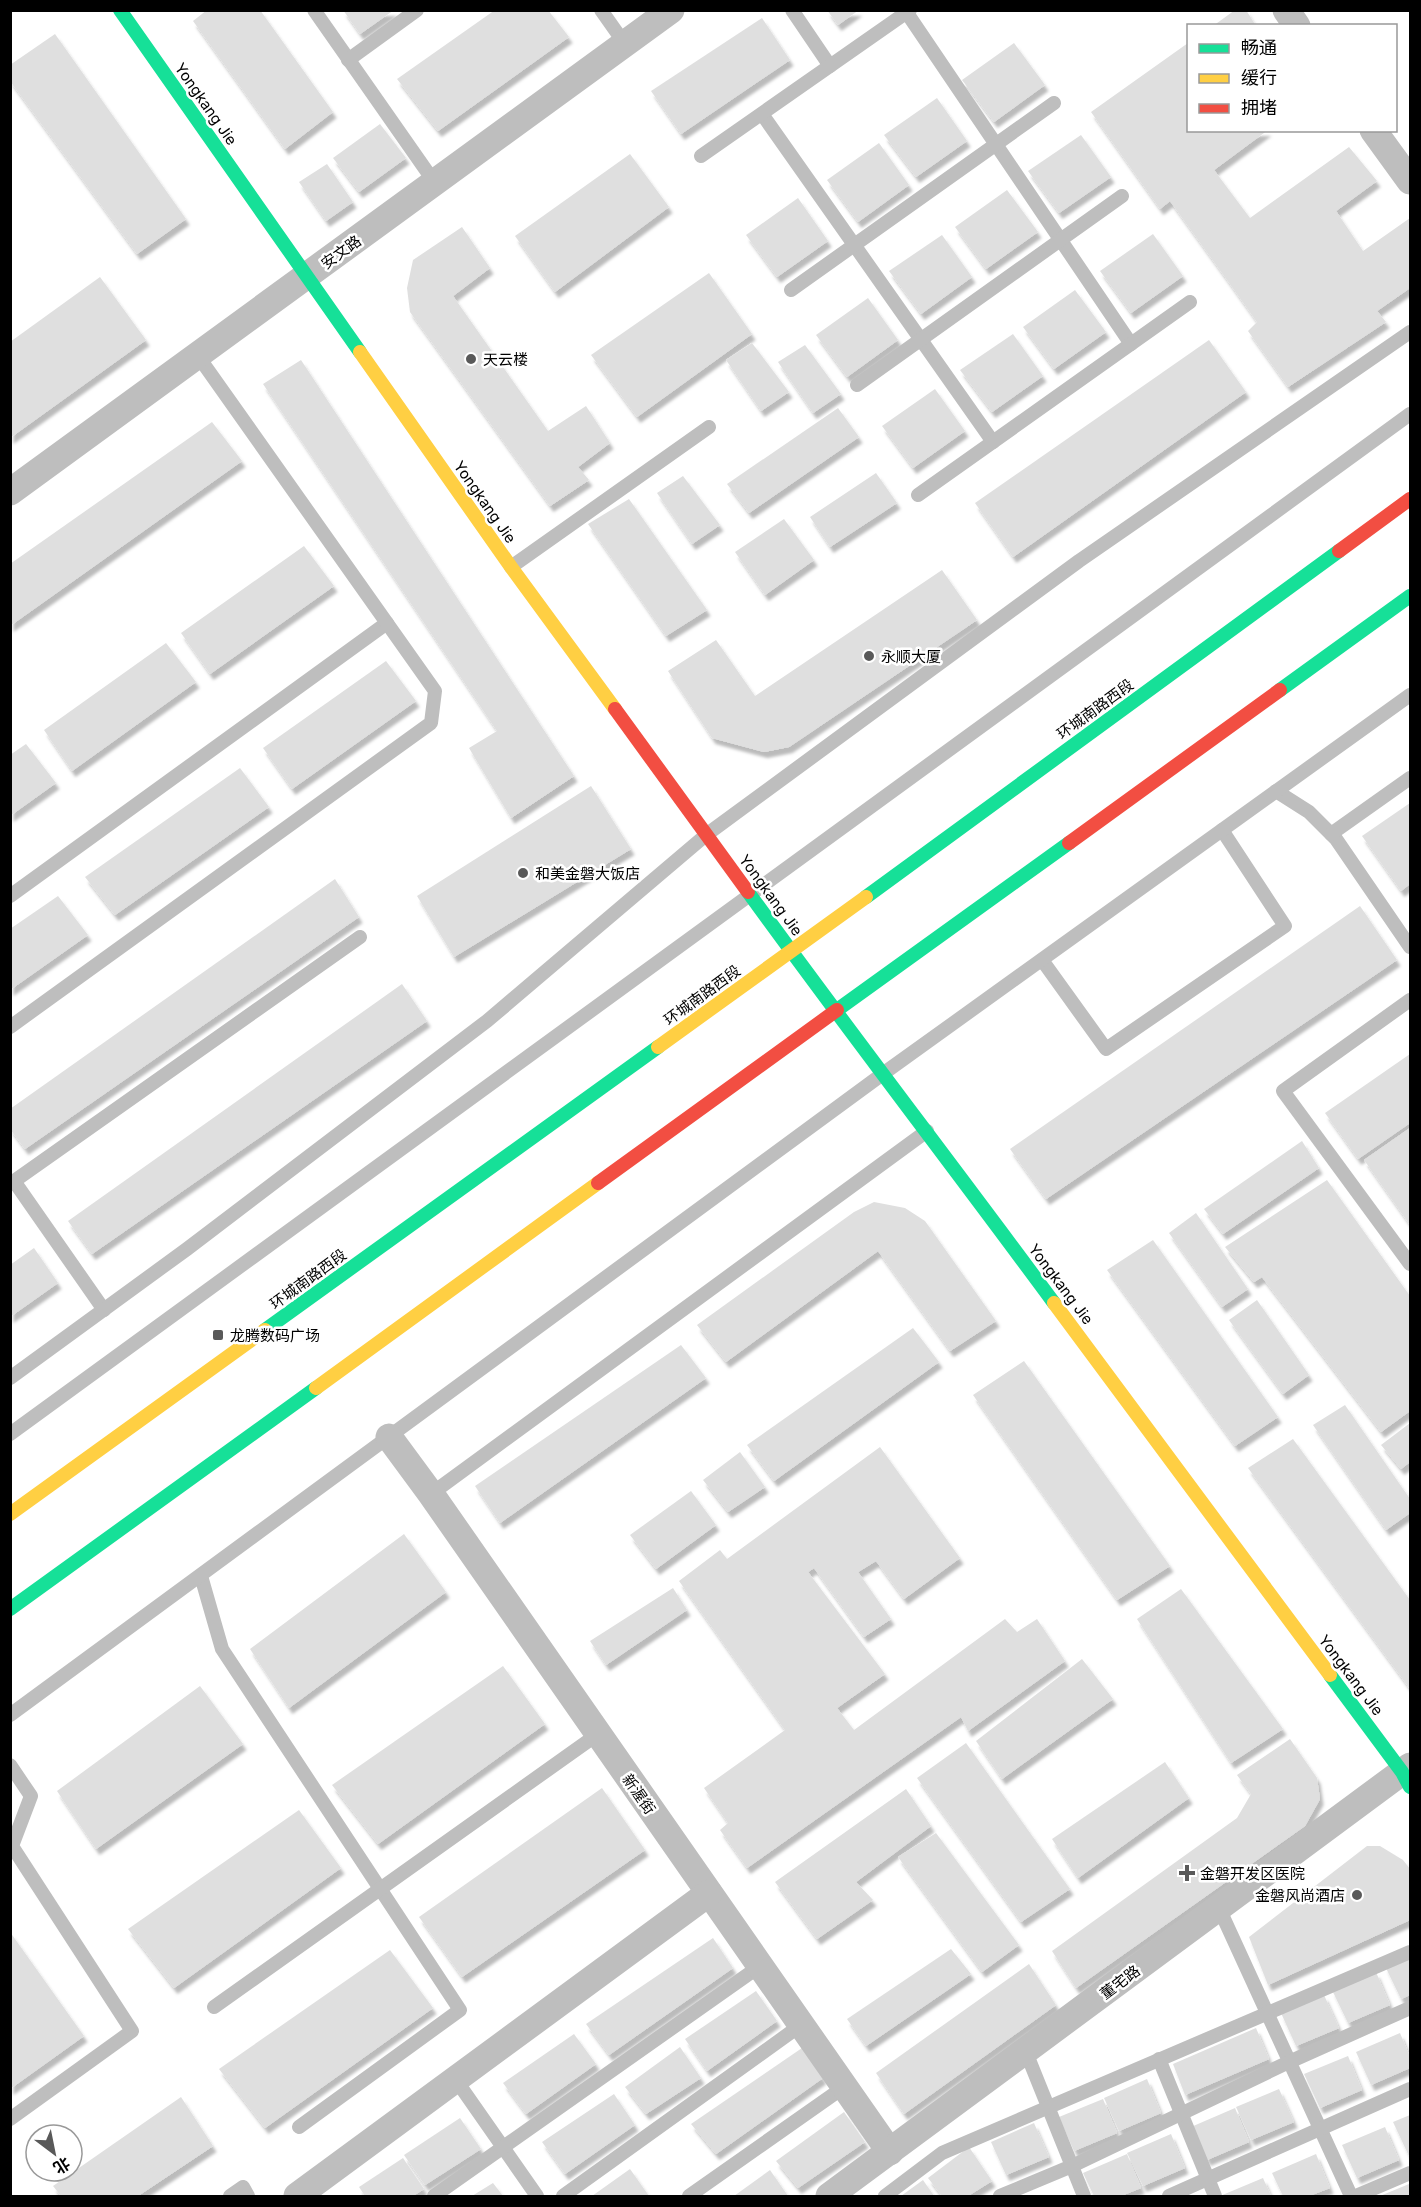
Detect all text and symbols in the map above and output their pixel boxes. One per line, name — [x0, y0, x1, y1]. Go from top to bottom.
legend — [1187, 24, 1397, 132]
text: 畅通 — [1241, 37, 1277, 58]
street label: Yongkang Jie — [171, 59, 241, 149]
text: 缓行 — [1241, 67, 1277, 88]
text: 拥堵 — [1241, 97, 1277, 118]
street label: 安文路 — [317, 231, 365, 273]
place label: 天云楼 — [483, 350, 528, 369]
marker: 天云楼 — [464, 352, 478, 366]
street label: Yongkang Jie — [450, 457, 520, 547]
place label: 永顺大厦 — [881, 647, 941, 666]
marker: 永顺大厦 — [862, 649, 876, 663]
street label: 环城南路西段 — [1053, 675, 1137, 743]
street label: Yongkang Jie — [735, 851, 807, 939]
place label: 和美金磐大饭店 — [535, 864, 640, 883]
marker: 和美金磐大饭店 — [516, 866, 530, 880]
street label: 环城南路西段 — [660, 961, 744, 1029]
street label: Yongkang Jie — [1025, 1240, 1097, 1328]
street label: 环城南路西段 — [266, 1245, 350, 1313]
place label: 龙腾数码广场 — [230, 1326, 320, 1345]
marker: 龙腾数码广场 — [211, 1328, 225, 1342]
street label: Yongkang Jie — [1315, 1631, 1387, 1719]
street label: 新渥街 — [618, 1770, 660, 1818]
marker: 金磐开发区医院 — [1178, 1864, 1196, 1882]
place label: 金磐开发区医院 — [1200, 1864, 1305, 1883]
place label: 金磐风尚酒店 — [1255, 1886, 1345, 1905]
marker: 金磐风尚酒店 — [1350, 1888, 1364, 1902]
street label: 董宅路 — [1096, 1961, 1144, 2003]
north arrow — [24, 2123, 84, 2183]
text: 北 — [50, 2153, 74, 2178]

